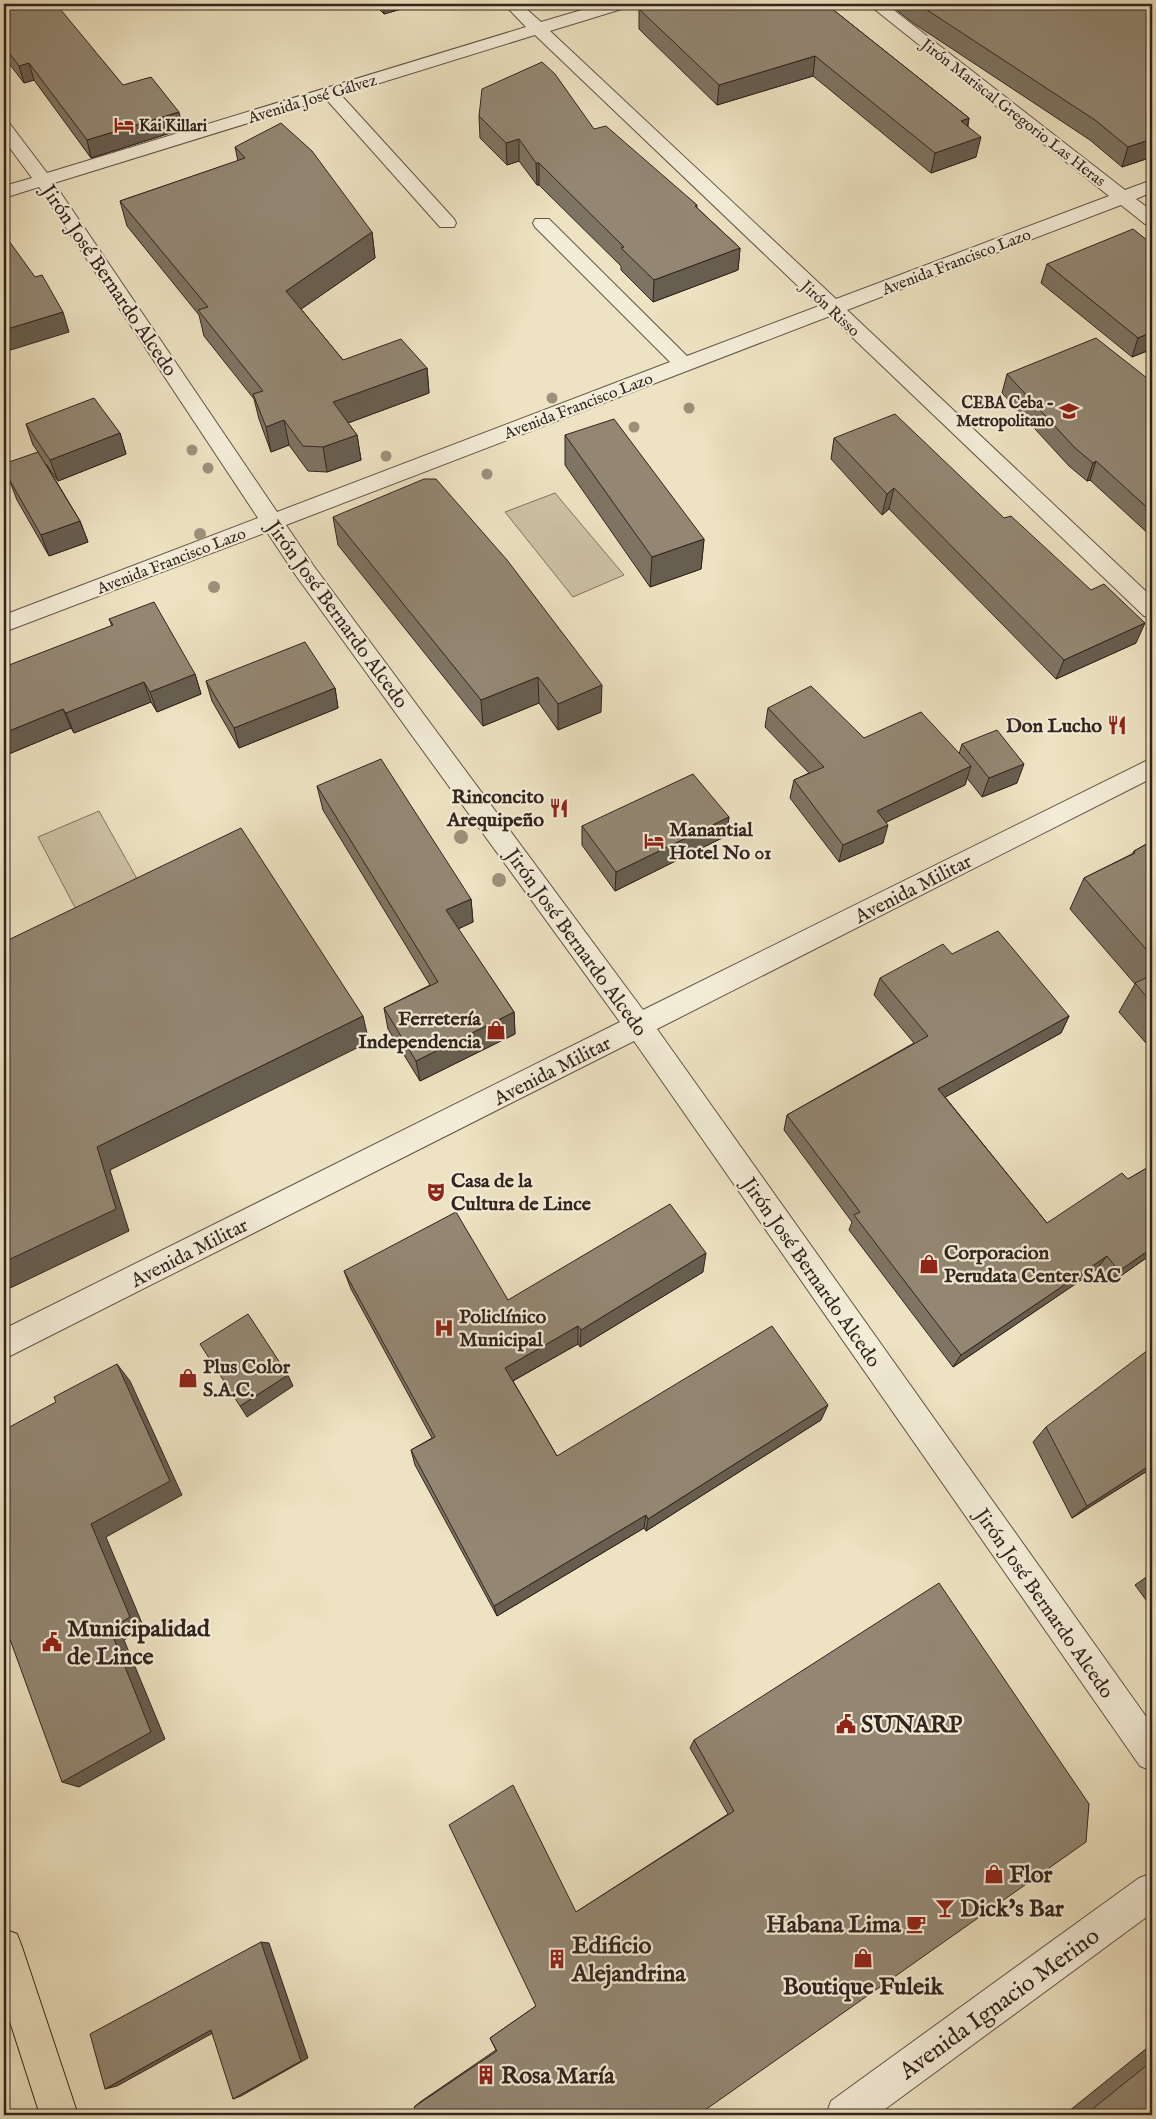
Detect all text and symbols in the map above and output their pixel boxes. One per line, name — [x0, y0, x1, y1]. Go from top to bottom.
street label: Jirón Mariscal Gregorio Las Heras — [915, 34, 1109, 192]
street label: Avenida José Gálvez — [245, 71, 379, 129]
hotel icon: Kai Killari — [113, 114, 135, 136]
place label: Kai Killari — [139, 117, 208, 137]
street label: Jirón José Bernardo Alcedo — [34, 179, 182, 382]
street label: Avenida Francisco Lazo — [879, 225, 1034, 301]
street label: Jirón Risso — [795, 276, 864, 342]
street label: Avenida Francisco Lazo — [501, 369, 656, 445]
place label: CEBA Ceba - Metropolitano — [956, 394, 1054, 432]
school or university icon: CEBA Ceba - Metropolitano — [1058, 400, 1080, 422]
street label: Jirón José Bernardo Alcedo — [259, 515, 413, 714]
street label: Avenida Francisco Lazo — [94, 524, 249, 600]
place label: Don Lucho — [1006, 714, 1102, 739]
restaurant icon: Don Lucho — [1106, 714, 1128, 736]
place label: Rinconcito Arequipeño — [446, 785, 544, 833]
restaurant icon: Rinconcito Arequipeño — [548, 797, 570, 819]
place label: Manantial Hotel No 01 — [669, 818, 772, 866]
hotel icon: Manantial Hotel No 01 — [643, 830, 665, 852]
street label: Jirón José Bernardo Alcedo — [498, 843, 652, 1042]
street label: Avenida Militar — [850, 849, 977, 930]
place label: Ferretería Independencia — [358, 1007, 481, 1055]
shop icon: Ferretería Independencia — [485, 1019, 507, 1041]
street label: Avenida Militar — [489, 1031, 616, 1112]
place label: Casa de la Cultura de Lince — [451, 1169, 592, 1217]
street label: Jirón José Bernardo Alcedo — [735, 1172, 886, 1373]
theatre icon: Casa de la Cultura de Lince — [425, 1181, 447, 1203]
street label: Avenida Militar — [126, 1213, 253, 1294]
place label: Corporacion Perudata Center SAC — [944, 1241, 1121, 1289]
shop icon: Corporacion Perudata Center SAC — [918, 1253, 940, 1275]
place label: Policlínico Municipal — [459, 1305, 547, 1353]
hospital icon: Policlínico Municipal — [433, 1317, 455, 1339]
place label: Plus Color S.A.C. — [203, 1355, 291, 1403]
shop icon: Plus Color S.A.C. — [177, 1367, 199, 1389]
street label: Jirón José Bernardo Alcedo — [968, 1503, 1119, 1704]
place label: Municipalidad de Lince — [67, 1614, 211, 1673]
public building icon: Municipalidad de Lince — [41, 1631, 63, 1653]
place label: SUNARP — [861, 1710, 962, 1741]
public building icon: SUNARP — [835, 1713, 857, 1735]
place label: Flor — [1009, 1860, 1053, 1891]
shop icon: Flor — [983, 1863, 1005, 1885]
place label: Dick's Bar — [960, 1894, 1064, 1925]
bar icon: Dick's Bar — [934, 1897, 956, 1919]
place label: Habana Lima — [766, 1910, 902, 1941]
cafe icon: Habana Lima — [905, 1913, 927, 1935]
street label: Avenida Ignacio Merino — [893, 1921, 1106, 2088]
place label: Edificio Alejandrina — [571, 1931, 686, 1990]
shop icon: Boutique Fuleik — [852, 1947, 874, 1969]
building icon: Edificio Alejandrina — [546, 1948, 568, 1970]
place label: Boutique Fuleik — [783, 1972, 944, 2003]
place label: Rosa María — [501, 2061, 615, 2092]
building icon: Rosa María — [475, 2064, 497, 2086]

